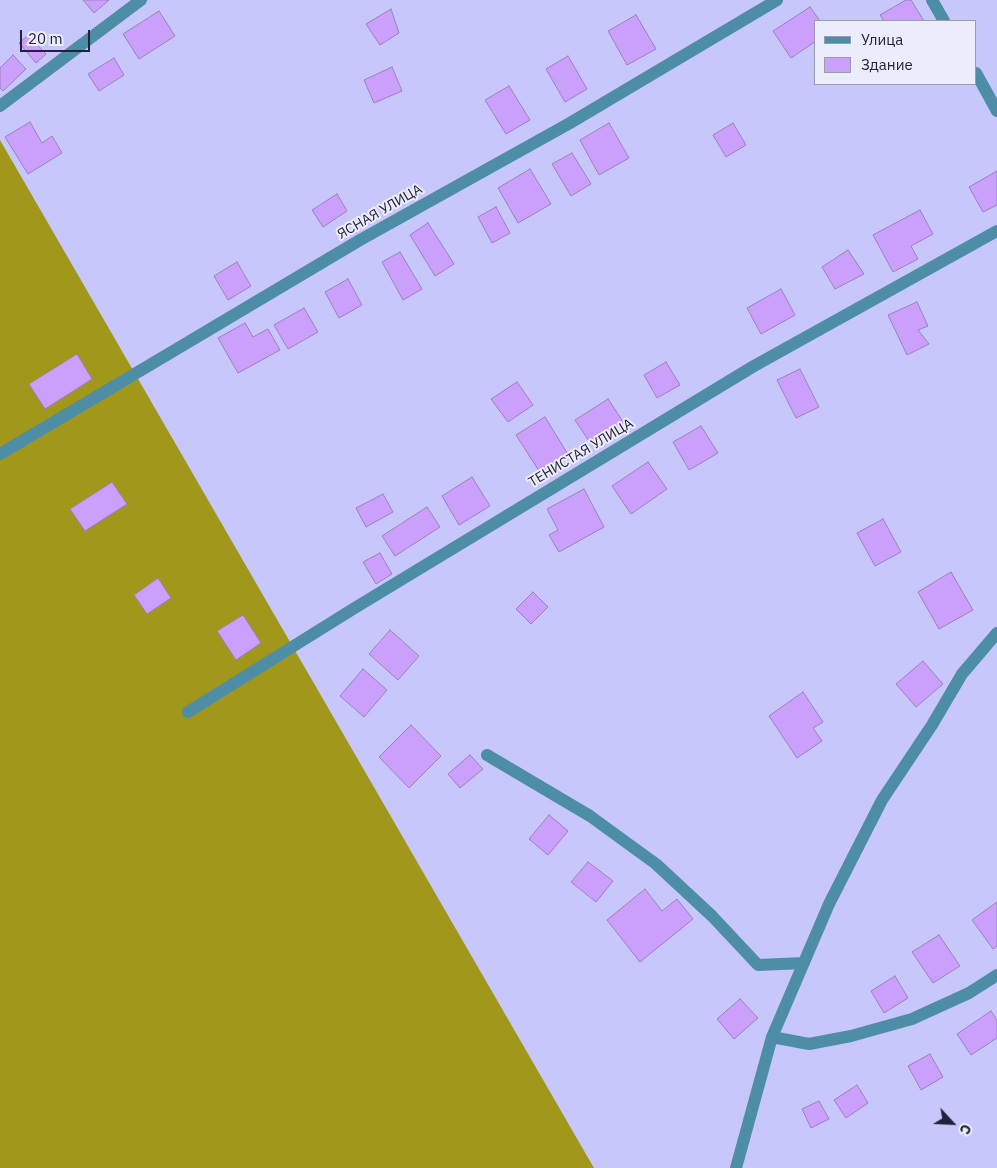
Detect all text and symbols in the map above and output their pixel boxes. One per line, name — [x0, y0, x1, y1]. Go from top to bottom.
scale bar — [22, 20, 92, 52]
legend — [814, 20, 977, 85]
text: 20 m — [28, 29, 63, 48]
text: Улица — [861, 30, 903, 49]
text: Здание — [861, 55, 913, 74]
street label: ЯСНАЯ УЛИЦА — [335, 181, 425, 243]
street label: ТЕНИСТАЯ УЛИЦА — [526, 415, 636, 491]
north arrow — [927, 1098, 977, 1148]
text: С — [956, 1121, 976, 1137]

